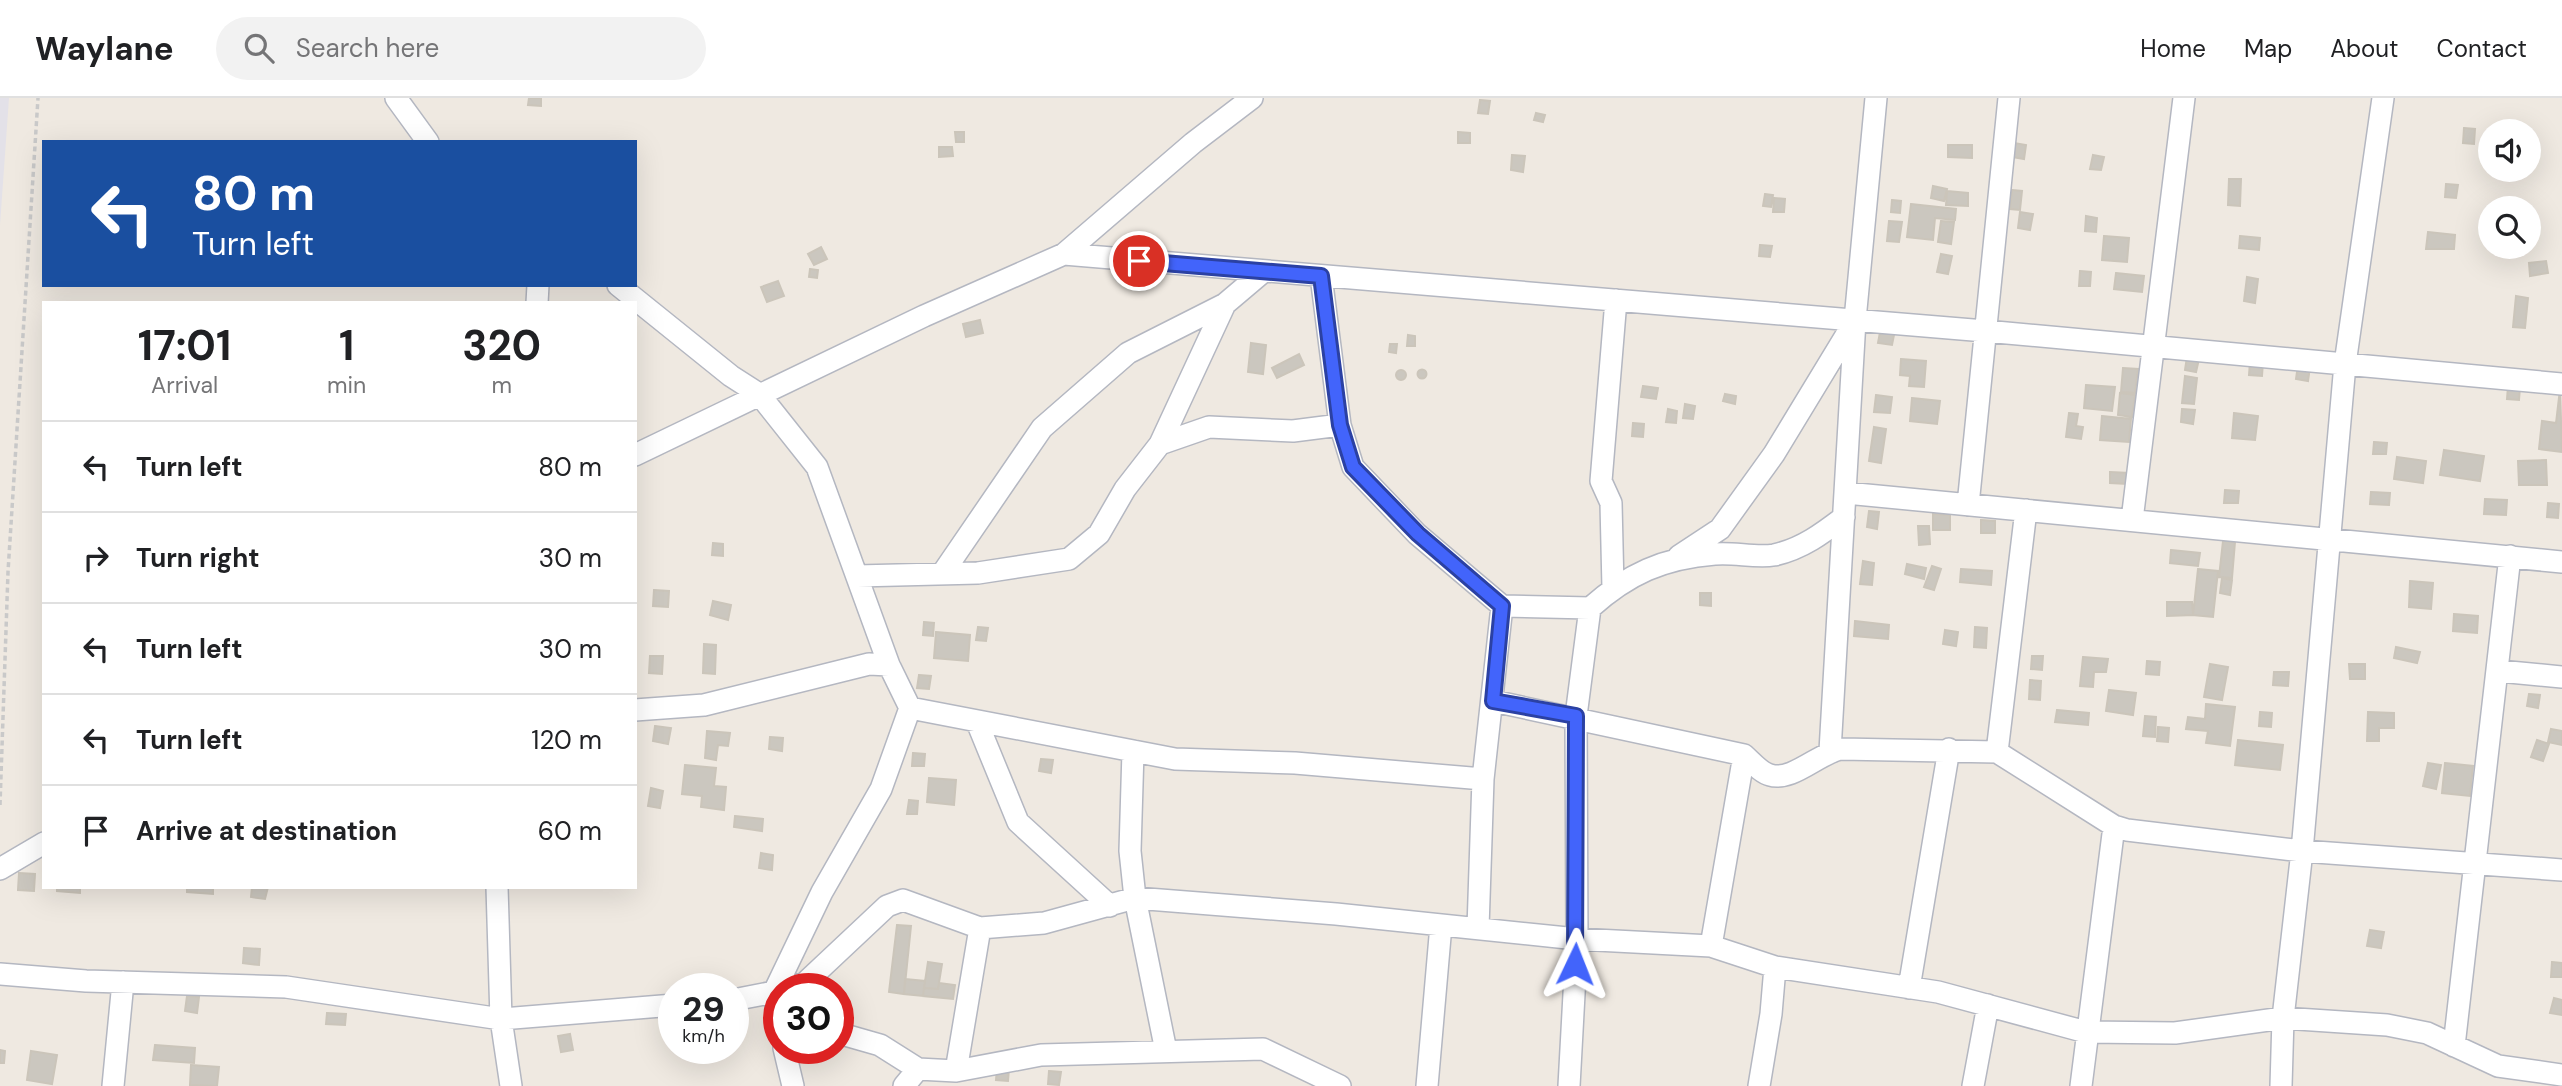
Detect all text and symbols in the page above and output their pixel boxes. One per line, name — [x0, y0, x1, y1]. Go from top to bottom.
search box — [216, 17, 706, 80]
text: Waylane — [35, 27, 174, 70]
icon: search — [240, 29, 278, 67]
text: Search here — [296, 31, 439, 65]
text: Home — [2140, 33, 2206, 64]
text: Map — [2244, 33, 2292, 64]
text: About — [2330, 33, 2399, 64]
text: Contact — [2437, 33, 2527, 64]
map controls — [2478, 119, 2541, 259]
button: sound — [2478, 119, 2541, 182]
text: 80 m — [192, 161, 315, 225]
icon: left — [77, 168, 168, 259]
button: search — [2478, 196, 2541, 259]
text: Turn left — [192, 223, 314, 265]
pin — [1109, 231, 1169, 291]
icon: arrive — [1120, 242, 1158, 280]
text: 17:01 — [138, 318, 231, 373]
text: 1 — [339, 318, 354, 373]
text: 320 — [462, 318, 541, 373]
text: Arrival — [151, 370, 218, 400]
text: min — [327, 370, 366, 400]
text: m — [491, 370, 512, 400]
icon: left — [77, 448, 115, 486]
text: Turn left — [136, 450, 243, 484]
text: 80 m — [538, 450, 602, 484]
icon: right — [77, 539, 115, 577]
text: Turn right — [136, 541, 260, 575]
text: 30 m — [539, 541, 602, 575]
icon: left — [77, 630, 115, 668]
text: Turn left — [136, 632, 243, 666]
text: 30 m — [539, 632, 602, 666]
icon: left — [77, 721, 115, 759]
text: Turn left — [136, 723, 243, 757]
text: 120 m — [531, 723, 602, 757]
icon: arrive — [77, 812, 115, 850]
text: Arrive at destination — [136, 814, 397, 848]
text: 60 m — [538, 814, 602, 848]
position arrow — [1538, 927, 1612, 1001]
speed limit sign: 30 — [763, 973, 854, 1064]
text: 29 — [682, 986, 725, 1032]
text: km/h — [682, 1024, 725, 1048]

